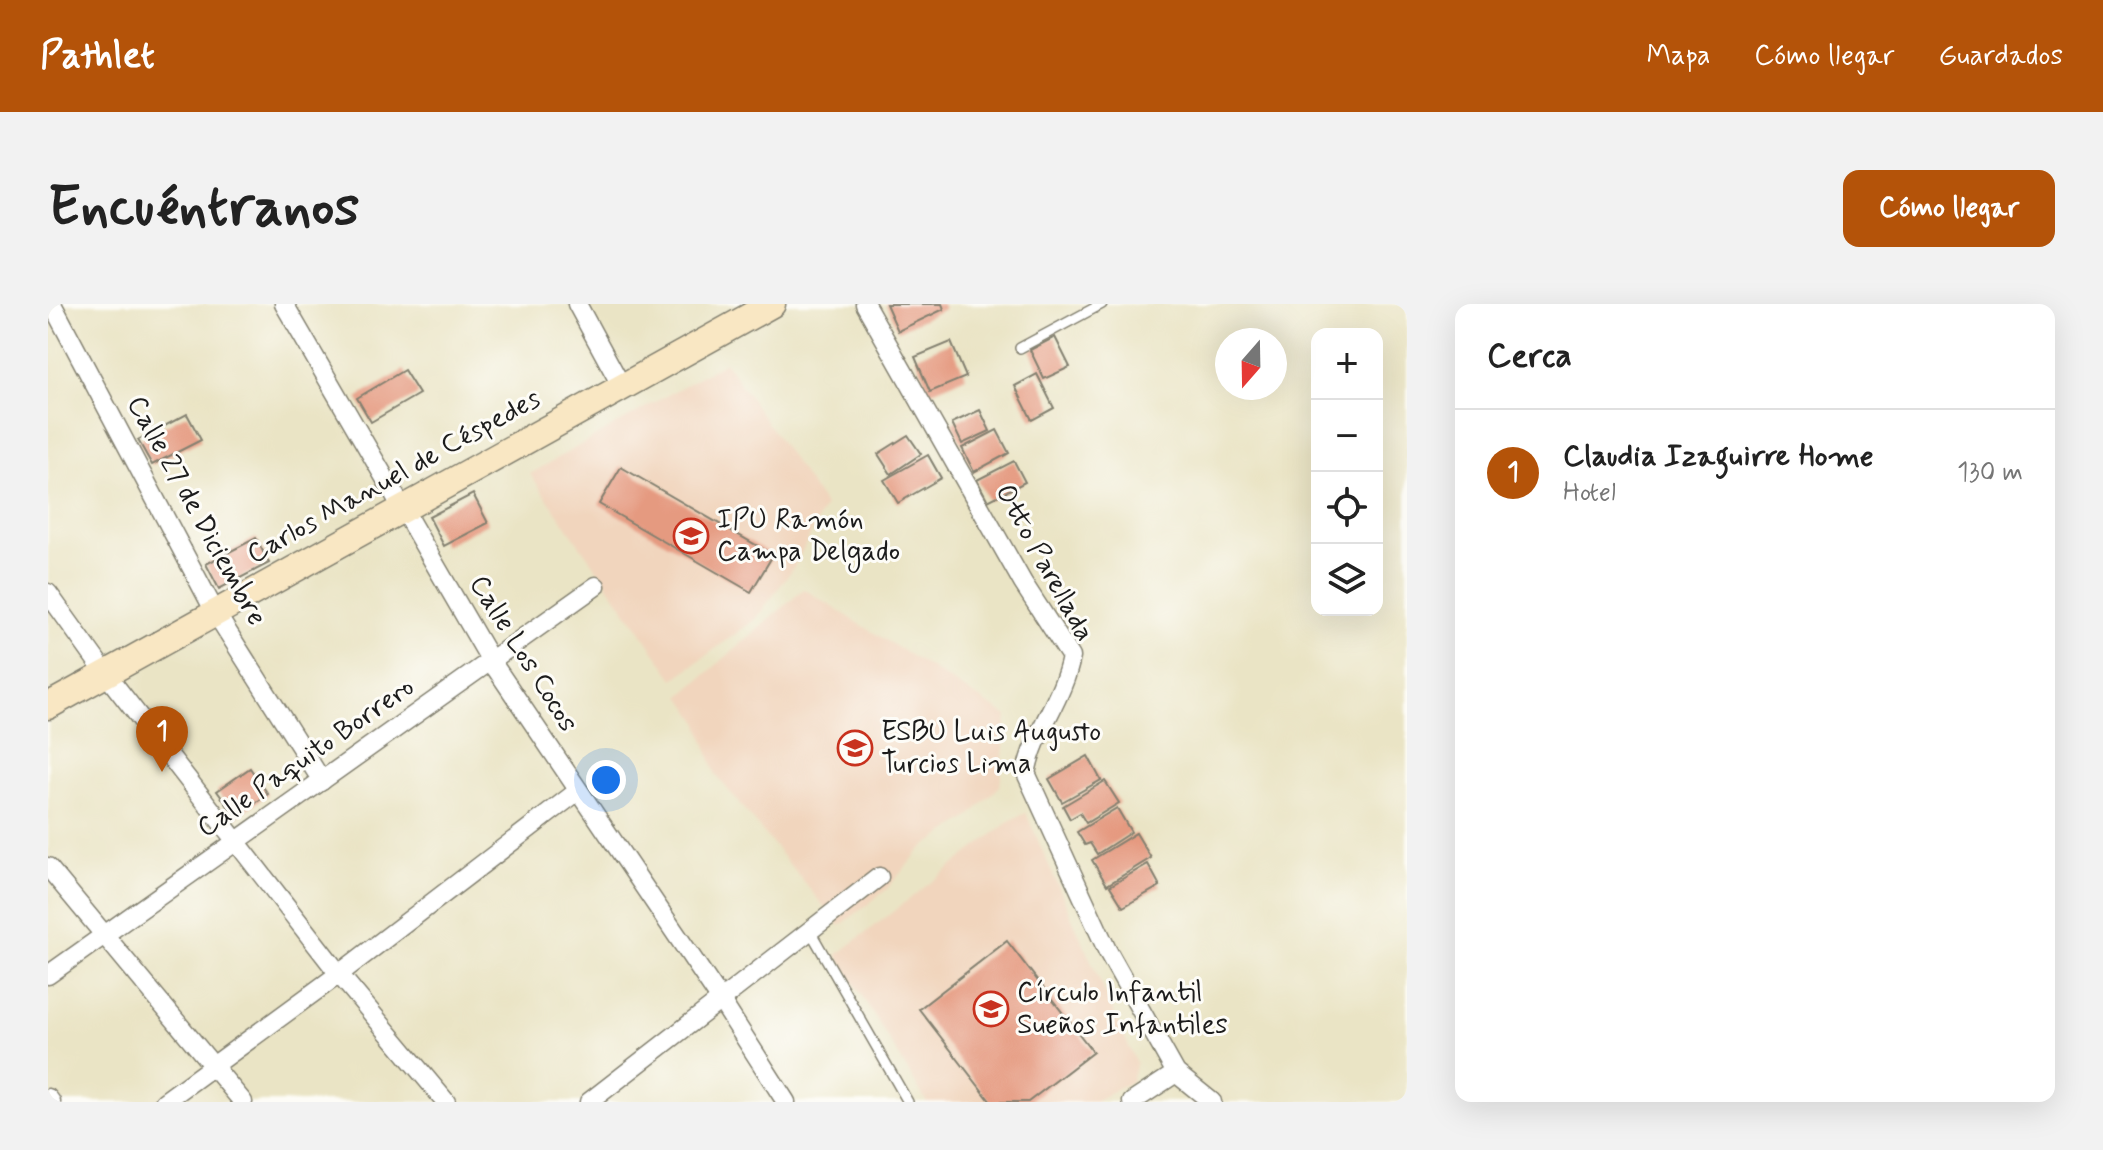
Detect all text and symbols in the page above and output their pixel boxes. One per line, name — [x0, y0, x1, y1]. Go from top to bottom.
text: Pathlet — [40, 32, 155, 81]
text: Mapa — [1647, 38, 1710, 75]
text: Cómo llegar — [1754, 38, 1894, 75]
text: Guardados — [1938, 38, 2063, 75]
button: Cómo llegar — [1843, 170, 2055, 247]
text: Encuéntranos — [48, 172, 359, 245]
north arrow — [1215, 328, 1287, 400]
map controls — [1311, 328, 1383, 616]
button: + — [1311, 328, 1383, 400]
text: Cerca — [1487, 334, 1572, 379]
street label: Carlos Manuel de Céspedes — [241, 381, 547, 573]
street label: Calle 27 de Diciembre — [117, 389, 275, 633]
button: − — [1311, 400, 1383, 472]
text: Claudia Izaguirre Home — [1563, 437, 1874, 476]
text: 1 — [1507, 456, 1519, 490]
text: 130 m — [1957, 456, 2023, 490]
button: locate — [1311, 472, 1383, 544]
text: Hotel — [1563, 476, 1616, 510]
street label: Otto Parellada — [986, 478, 1102, 648]
place label: IPU Ramón Campa Delgado — [717, 502, 900, 573]
school or university icon: IPU Ramón Campa Delgado — [672, 517, 710, 555]
button: layers — [1311, 544, 1383, 616]
street label: Calle Los Cocos — [460, 568, 586, 740]
street label: Calle Paquito Borrero — [190, 669, 422, 847]
pin: 1 — [136, 706, 188, 772]
place label: ESBU Luis Augusto Turcios Lima — [881, 714, 1101, 783]
school or university icon: ESBU Luis Augusto Turcios Lima — [836, 729, 874, 767]
your location — [586, 760, 626, 800]
place label: Círculo Infantil Sueños Infantiles — [1017, 975, 1228, 1044]
school or university icon: Círculo Infantil Sueños Infantiles — [972, 990, 1010, 1028]

